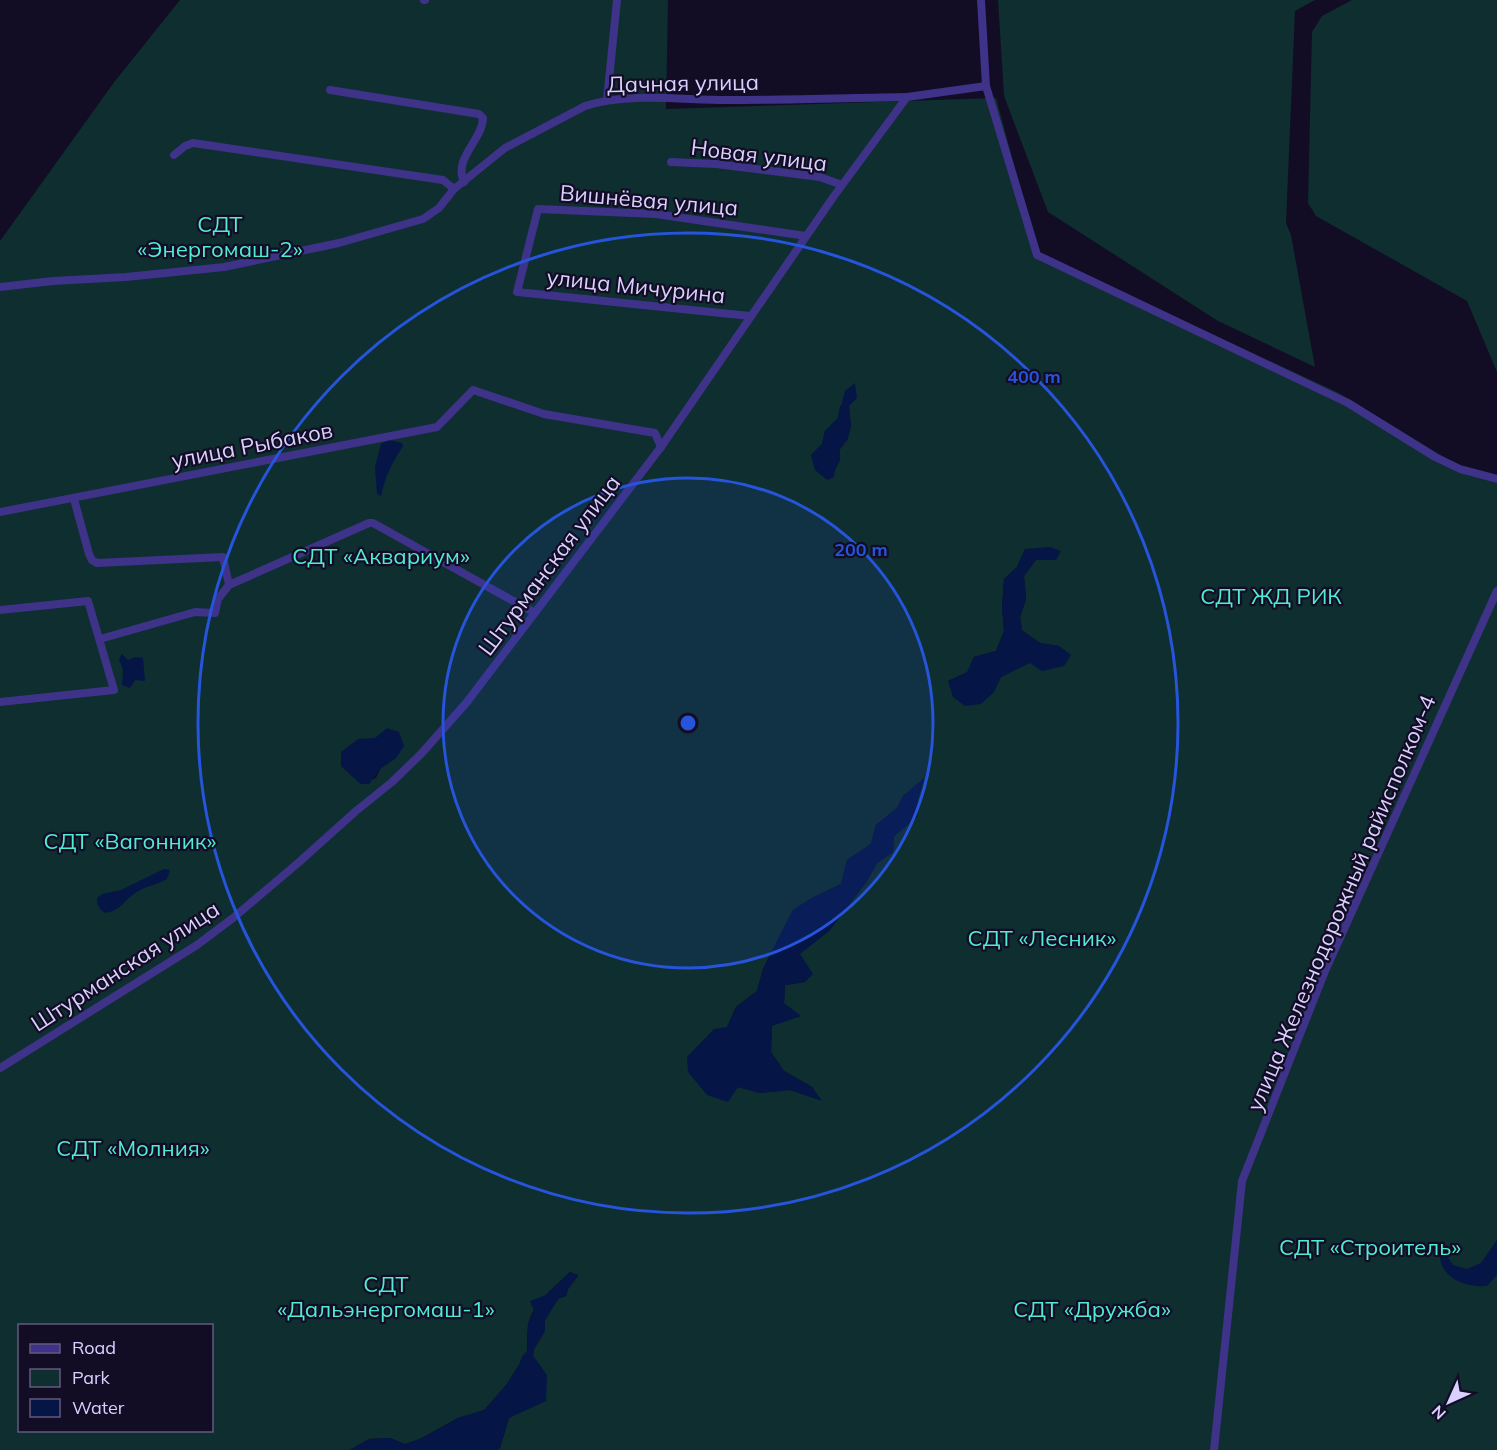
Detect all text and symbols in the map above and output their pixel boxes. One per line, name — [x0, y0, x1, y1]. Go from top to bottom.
street label: Дачная улица — [607, 68, 759, 98]
street label: Новая улица — [689, 133, 829, 177]
street label: Вишнёвая улица — [559, 178, 739, 222]
park label: СДТ «Энергомаш-2» — [138, 210, 303, 263]
street label: улица Мичурина — [545, 263, 727, 309]
text: 400 m — [1007, 365, 1061, 388]
street label: улица Рыбаков — [169, 416, 335, 474]
street label: Штурманская улица — [472, 469, 626, 661]
text: 200 m — [834, 538, 888, 561]
park label: СДТ «Аквариум» — [292, 542, 470, 570]
park label: СДТ ЖД РИК — [1200, 582, 1342, 610]
street label: улица Железнодорожный райисполком-4 — [1240, 691, 1442, 1115]
centre of rings — [678, 713, 698, 733]
park label: СДТ «Вагонник» — [44, 827, 217, 855]
street label: Штурманская улица — [26, 895, 224, 1037]
park label: СДТ «Лесник» — [968, 924, 1117, 952]
park label: СДТ «Молния» — [56, 1134, 210, 1162]
park label: СДТ «Строитель» — [1279, 1233, 1461, 1261]
park label: СДТ «Дальэнергомаш-1» — [277, 1270, 495, 1323]
park label: СДТ «Дружба» — [1013, 1295, 1171, 1323]
legend — [18, 1324, 213, 1432]
text: Road — [72, 1336, 116, 1359]
text: Park — [72, 1366, 111, 1389]
north arrow — [1419, 1372, 1479, 1432]
text: Water — [72, 1396, 125, 1419]
text: N — [1427, 1401, 1450, 1424]

